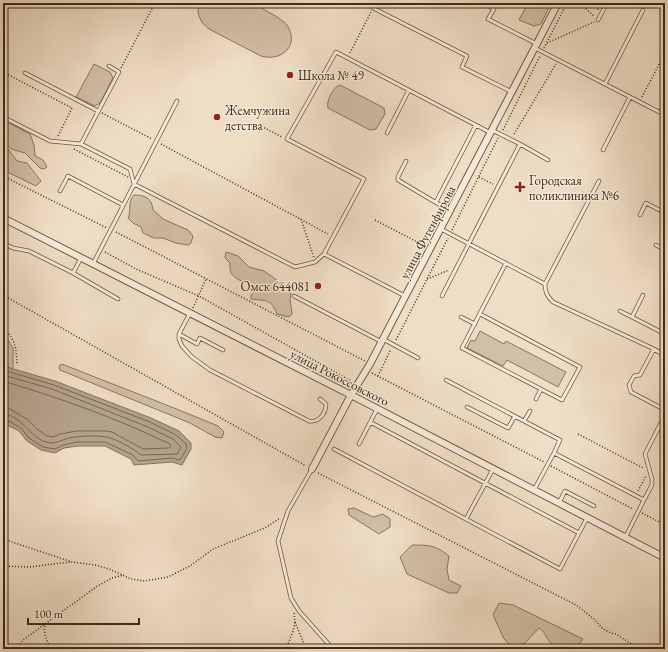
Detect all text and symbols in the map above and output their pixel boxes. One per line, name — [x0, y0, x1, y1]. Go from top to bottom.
place label: Школа № 49 — [298, 67, 365, 84]
marker: Школа № 49 — [285, 70, 295, 80]
place label: Жемчужина детства — [224, 102, 291, 134]
marker: Жемчужина детства — [212, 112, 222, 122]
place label: Городская поликлиника №6 — [529, 172, 619, 204]
marker: Городская поликлиника №6 — [514, 181, 526, 193]
street label: улица Фугенфирова — [396, 182, 460, 282]
place label: Омск 644081 — [241, 278, 310, 295]
marker: Омск 644081 — [313, 281, 323, 291]
street label: улица Рокоссовского — [287, 345, 392, 410]
scale bar — [28, 600, 139, 626]
text: 100 m — [34, 606, 64, 622]

